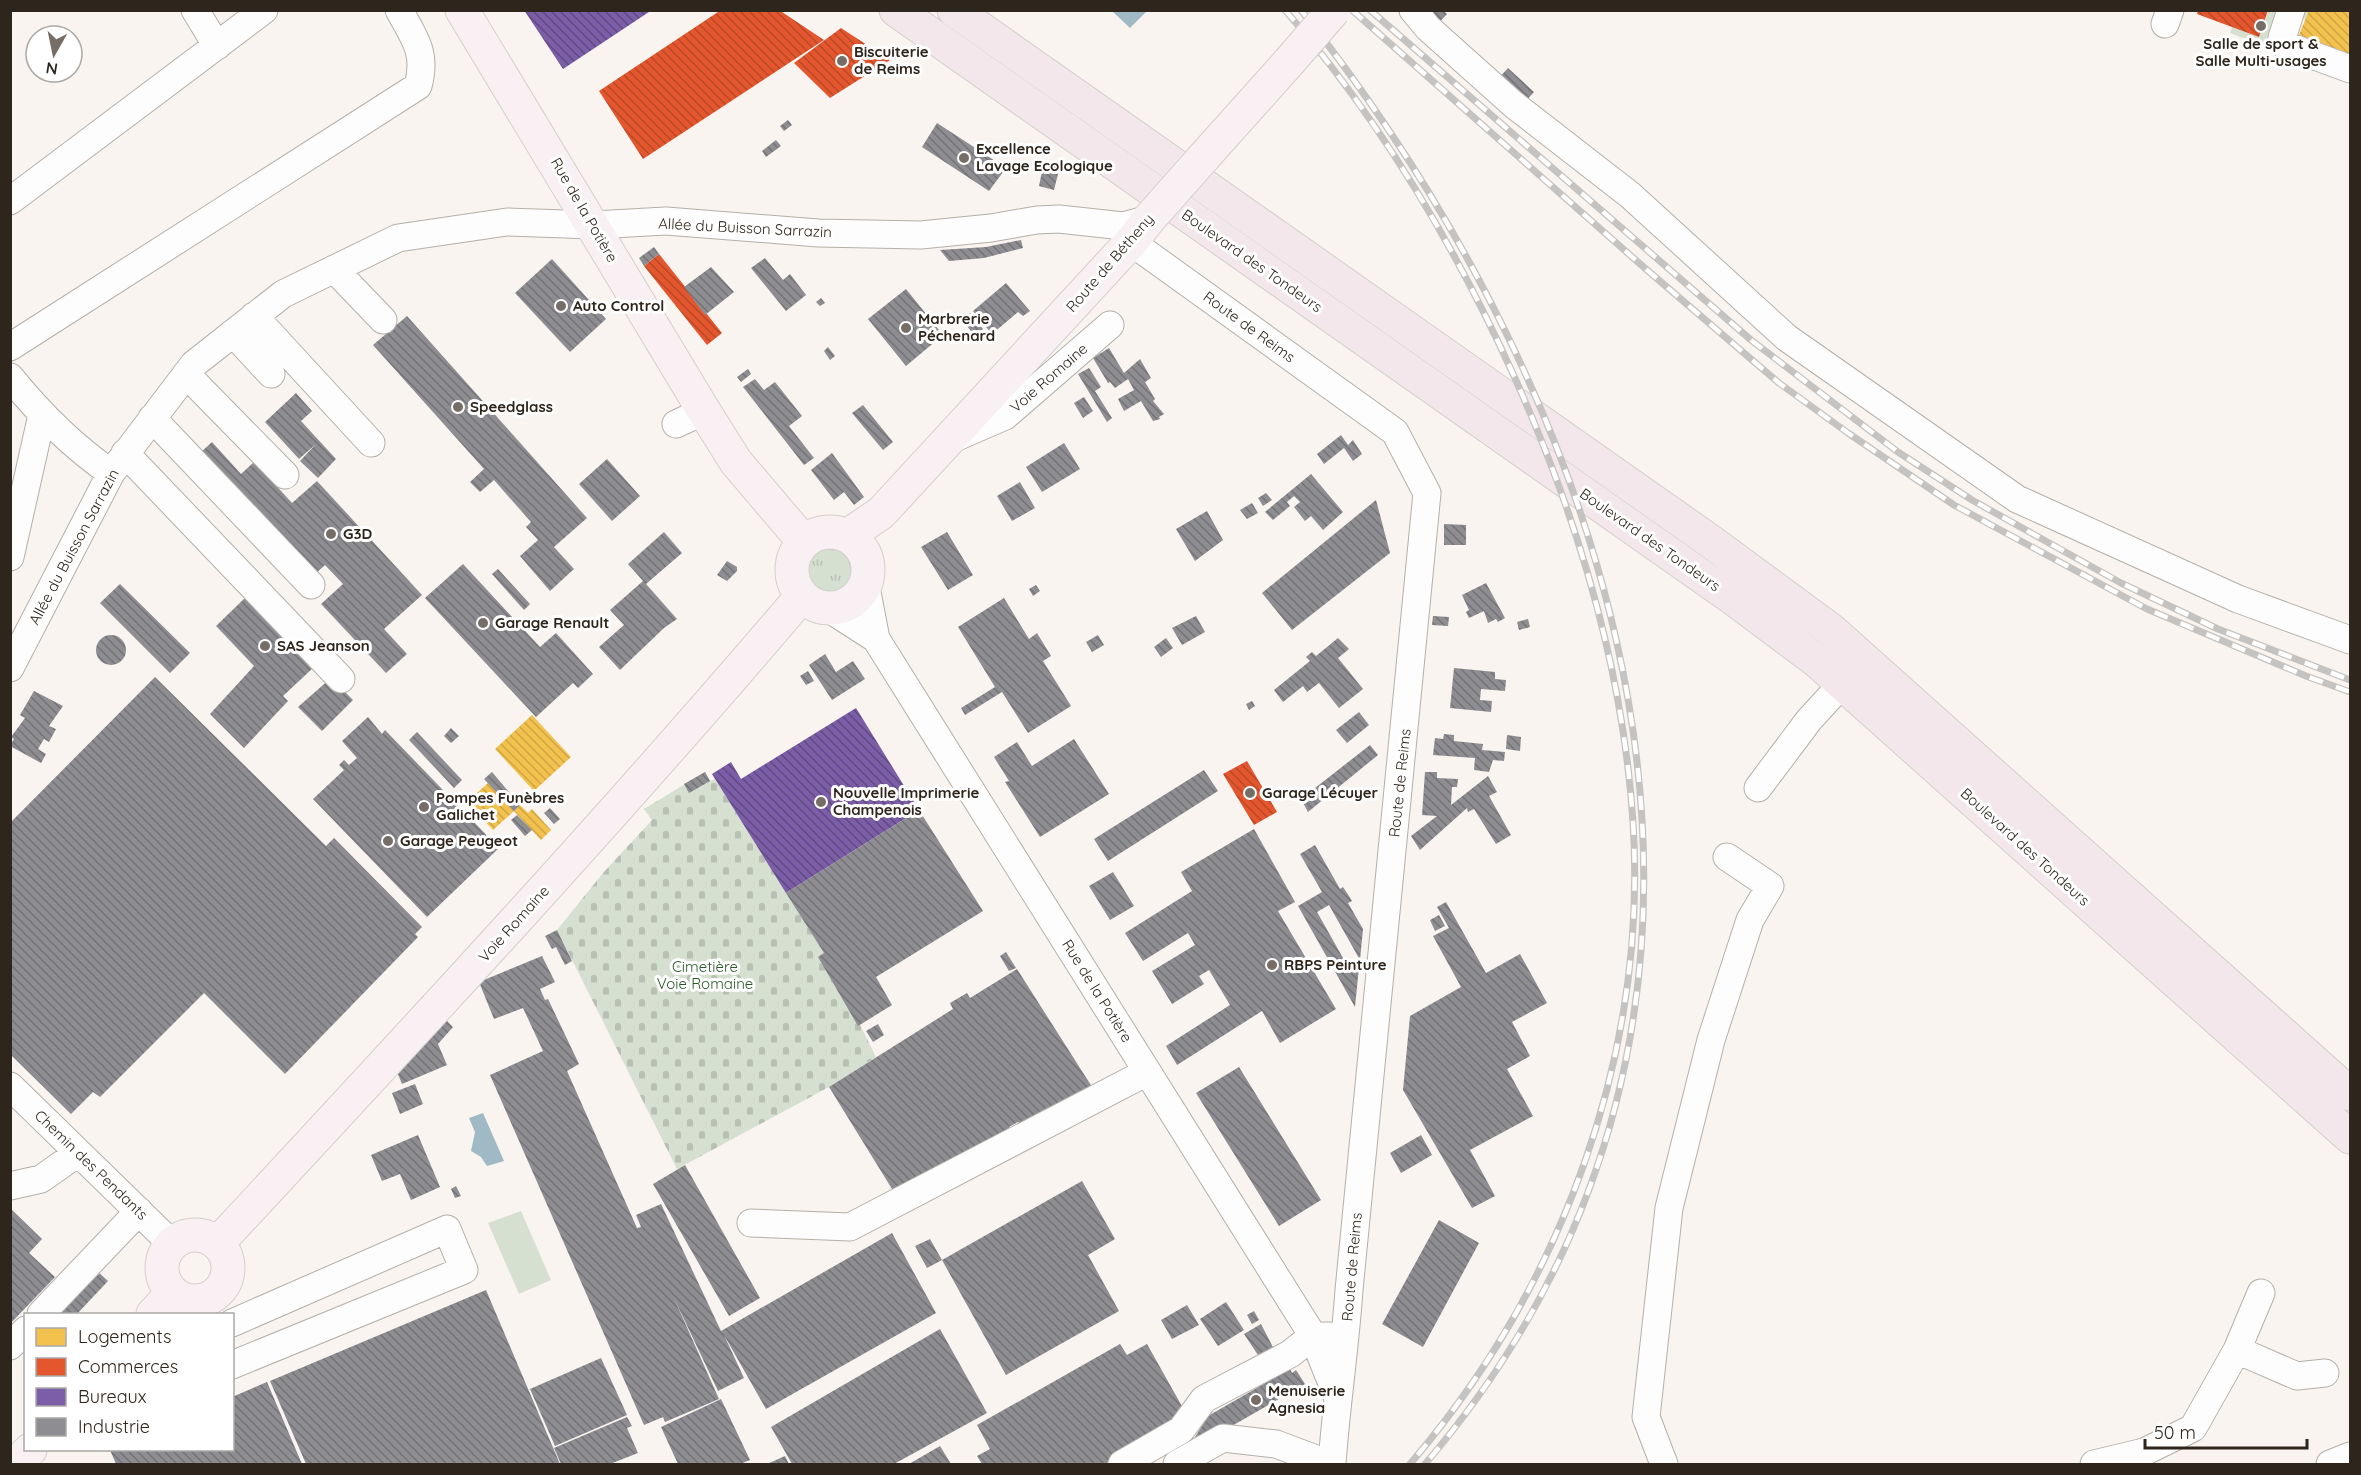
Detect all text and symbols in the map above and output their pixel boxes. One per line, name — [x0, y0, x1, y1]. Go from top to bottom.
marker: Salle de sport & Salle Multi-usages — [2254, 19, 2268, 33]
north arrow — [24, 24, 84, 84]
place label: Salle de sport & Salle Multi-usages — [2195, 34, 2327, 70]
place label: Biscuiterie de Reims — [854, 42, 929, 78]
marker: Biscuiterie de Reims — [835, 54, 849, 68]
text: N — [44, 58, 59, 80]
place label: Excellence Lavage Ecologique — [976, 139, 1113, 175]
marker: Excellence Lavage Ecologique — [957, 151, 971, 165]
street label: Rue de la Potière — [547, 154, 622, 266]
street label: Boulevard des Tondeurs — [1178, 205, 1326, 316]
street label: Route de Bétheny — [1062, 210, 1158, 316]
street label: Allée du Buisson Sarrazin — [658, 213, 832, 242]
street label: Route de Reims — [1200, 287, 1299, 366]
place label: Auto Control — [573, 296, 664, 315]
marker: Auto Control — [554, 299, 568, 313]
place label: Marbrerie Péchenard — [918, 309, 995, 345]
marker: Marbrerie Péchenard — [899, 321, 913, 335]
street label: Voie Romaine — [1006, 339, 1091, 416]
place label: Speedglass — [470, 397, 553, 416]
marker: Speedglass — [451, 400, 465, 414]
street label: Allée du Buisson Sarrazin — [24, 466, 123, 628]
street label: Boulevard des Tondeurs — [1576, 484, 1724, 595]
place label: G3D — [343, 524, 372, 543]
marker: G3D — [324, 527, 338, 541]
place label: Garage Renault — [495, 613, 609, 632]
marker: Garage Renault — [476, 616, 490, 630]
place label: SAS Jeanson — [277, 636, 370, 655]
marker: SAS Jeanson — [258, 639, 272, 653]
street label: Route de Reims — [1384, 728, 1415, 838]
place label: Nouvelle Imprimerie Champenois — [833, 783, 980, 819]
place label: Garage Lécuyer — [1262, 783, 1379, 802]
street label: Boulevard des Tondeurs — [1957, 784, 2094, 910]
marker: Garage Lécuyer — [1243, 786, 1257, 800]
place label: Pompes Funèbres Galichet — [436, 788, 564, 824]
marker: Nouvelle Imprimerie Champenois — [814, 795, 828, 809]
marker: Pompes Funèbres Galichet — [417, 800, 431, 814]
place label: Garage Peugeot — [400, 831, 518, 850]
marker: Garage Peugeot — [381, 834, 395, 848]
street label: Voie Romaine — [474, 881, 553, 966]
street label: Rue de la Potière — [1058, 936, 1137, 1046]
place label: RBPS Peinture — [1284, 955, 1387, 974]
park label: Cimetière Voie Romaine — [657, 957, 753, 993]
marker: RBPS Peinture — [1265, 958, 1279, 972]
street label: Chemin des Pendants — [31, 1106, 152, 1224]
street label: Route de Reims — [1337, 1212, 1366, 1322]
legend — [24, 1313, 234, 1451]
text: Logements — [78, 1325, 171, 1348]
text: Commerces — [78, 1355, 178, 1378]
place label: Menuiserie Agnesia — [1268, 1381, 1346, 1417]
text: Bureaux — [78, 1385, 147, 1408]
marker: Menuiserie Agnesia — [1249, 1393, 1263, 1407]
scale bar — [2145, 1412, 2307, 1450]
text: Industrie — [78, 1415, 150, 1438]
text: 50 m — [2154, 1421, 2196, 1444]

